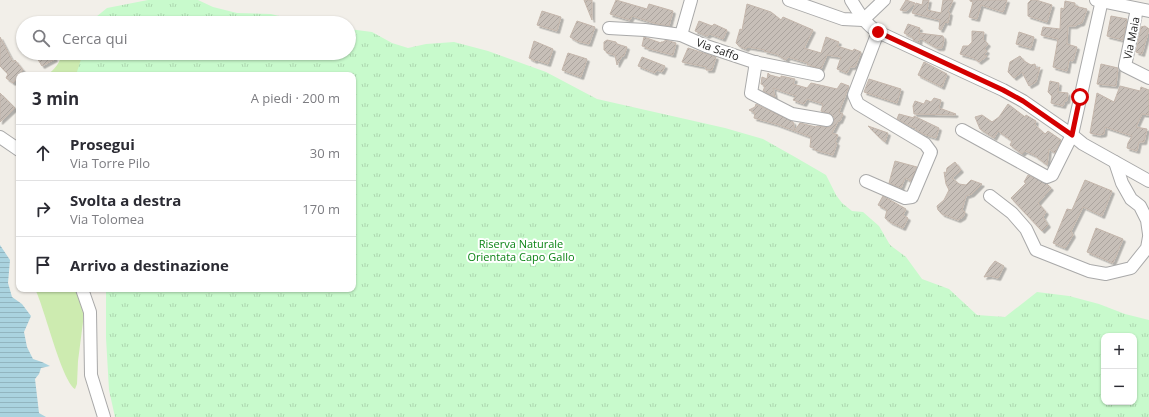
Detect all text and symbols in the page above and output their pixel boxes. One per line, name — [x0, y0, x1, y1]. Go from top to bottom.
street label: Via Maia — [1119, 15, 1143, 61]
search box — [16, 16, 356, 60]
route end — [869, 23, 887, 41]
icon: search — [30, 27, 52, 49]
text: Cerca qui — [62, 28, 128, 48]
street label: Via Saffo — [695, 34, 742, 64]
text: 3 min — [32, 87, 79, 110]
route start — [1071, 88, 1089, 106]
text: A piedi · 200 m — [251, 89, 340, 107]
text: Prosegui — [70, 134, 135, 154]
icon: ahead — [32, 142, 54, 164]
text: 30 m — [310, 144, 340, 162]
text: Via Torre Pilo — [70, 154, 150, 172]
text: Svolta a destra — [70, 190, 181, 210]
icon: right — [32, 198, 54, 220]
text: 170 m — [302, 200, 340, 218]
text: Via Tolomea — [70, 210, 144, 228]
park label: Riserva Naturale Orientata Capo Gallo — [467, 236, 575, 264]
icon: arrive — [32, 254, 54, 276]
text: Arrivo a destinazione — [70, 255, 229, 275]
map controls — [1101, 333, 1137, 405]
button: + — [1101, 333, 1137, 369]
button: − — [1101, 369, 1137, 405]

